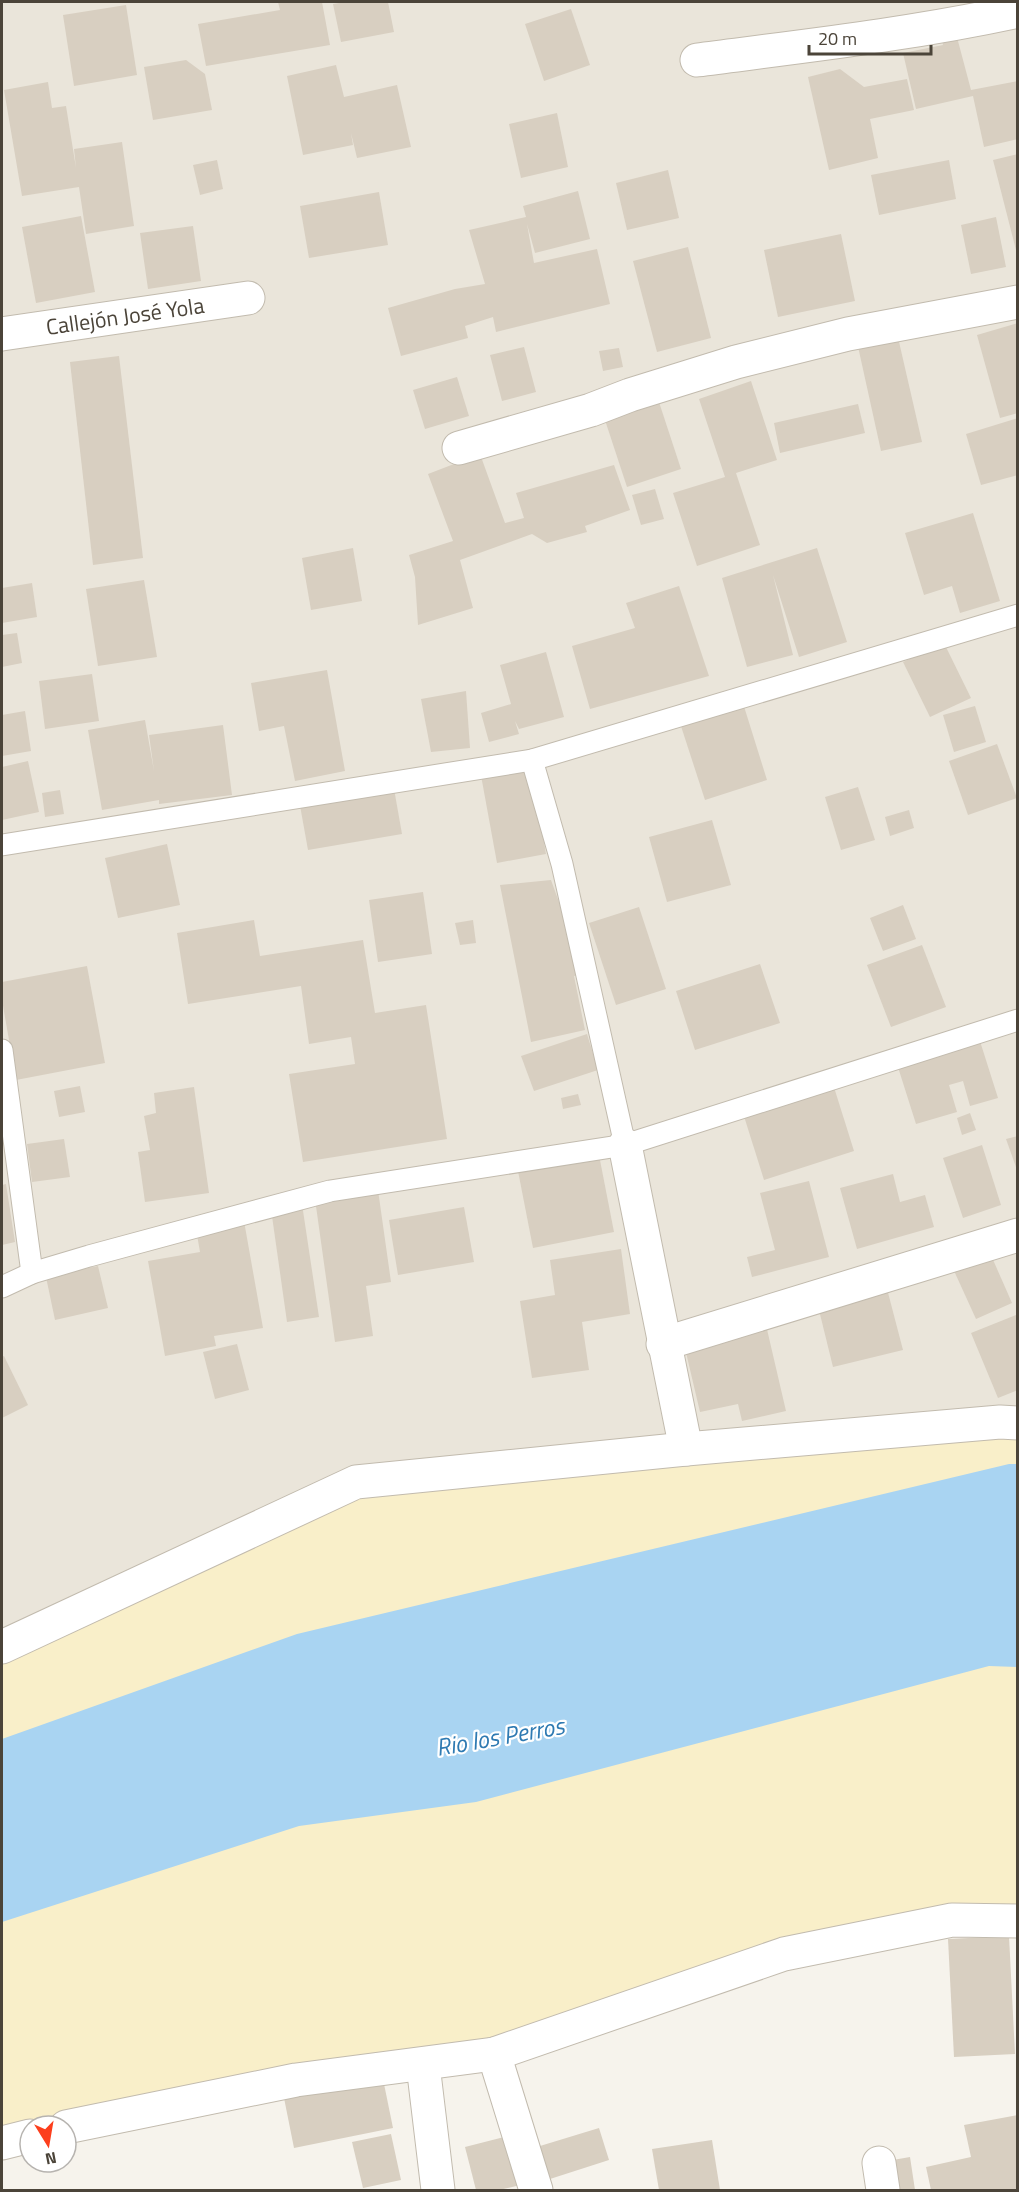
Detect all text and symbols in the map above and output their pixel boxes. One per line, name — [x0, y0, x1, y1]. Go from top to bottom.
scale bar — [809, 18, 930, 56]
text: 20 m — [818, 25, 857, 52]
street label: Callejón José Yola — [44, 288, 206, 344]
water label: Rio los Perros — [433, 1707, 569, 1765]
north arrow — [18, 2114, 78, 2174]
text: N — [43, 2146, 59, 2172]

